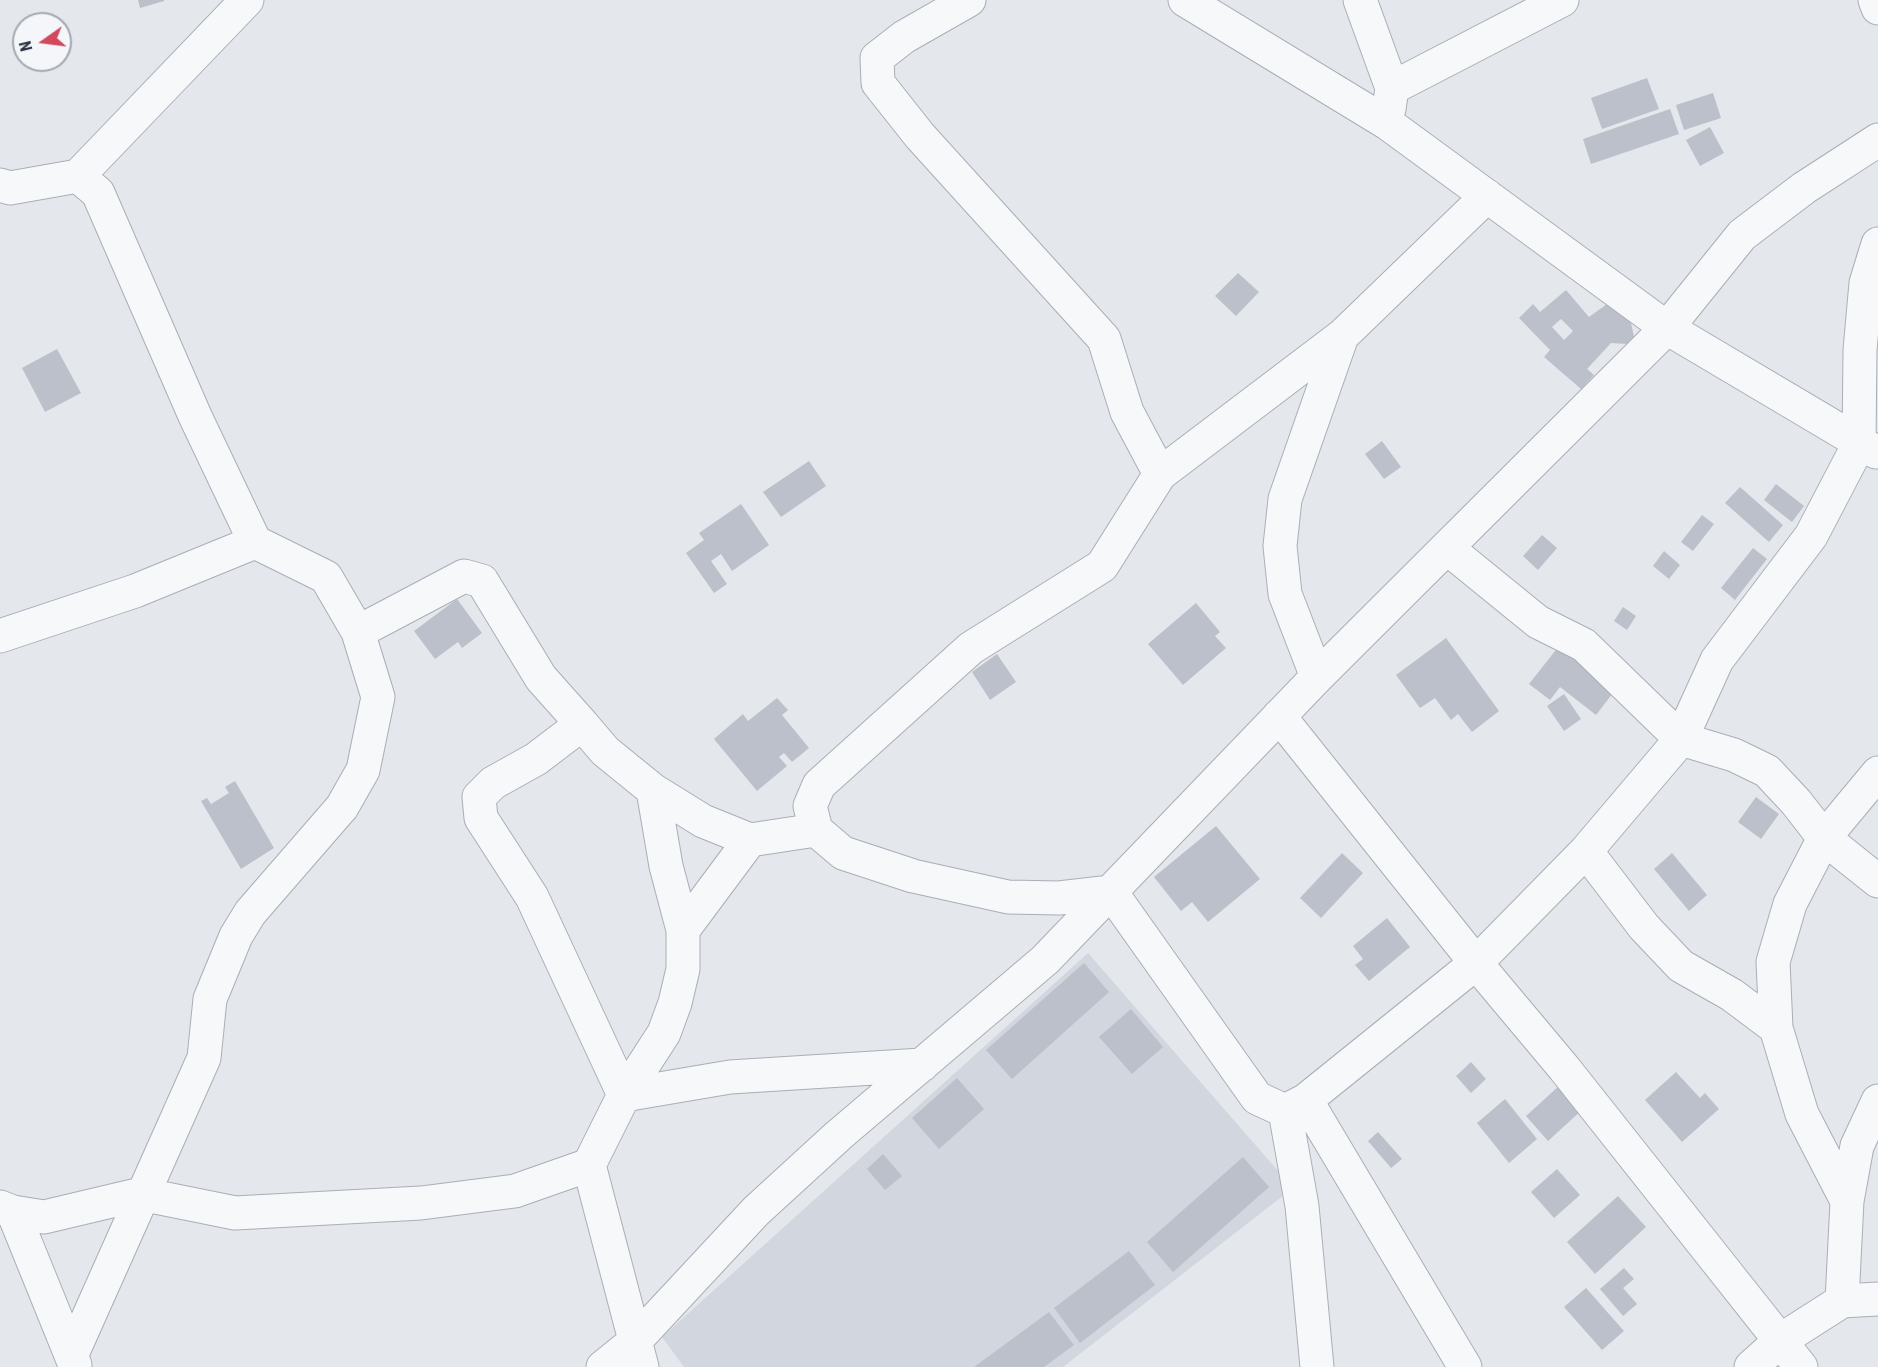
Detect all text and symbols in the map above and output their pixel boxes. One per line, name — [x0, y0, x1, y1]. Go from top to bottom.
north arrow — [12, 12, 72, 72]
text: N — [16, 39, 36, 53]

